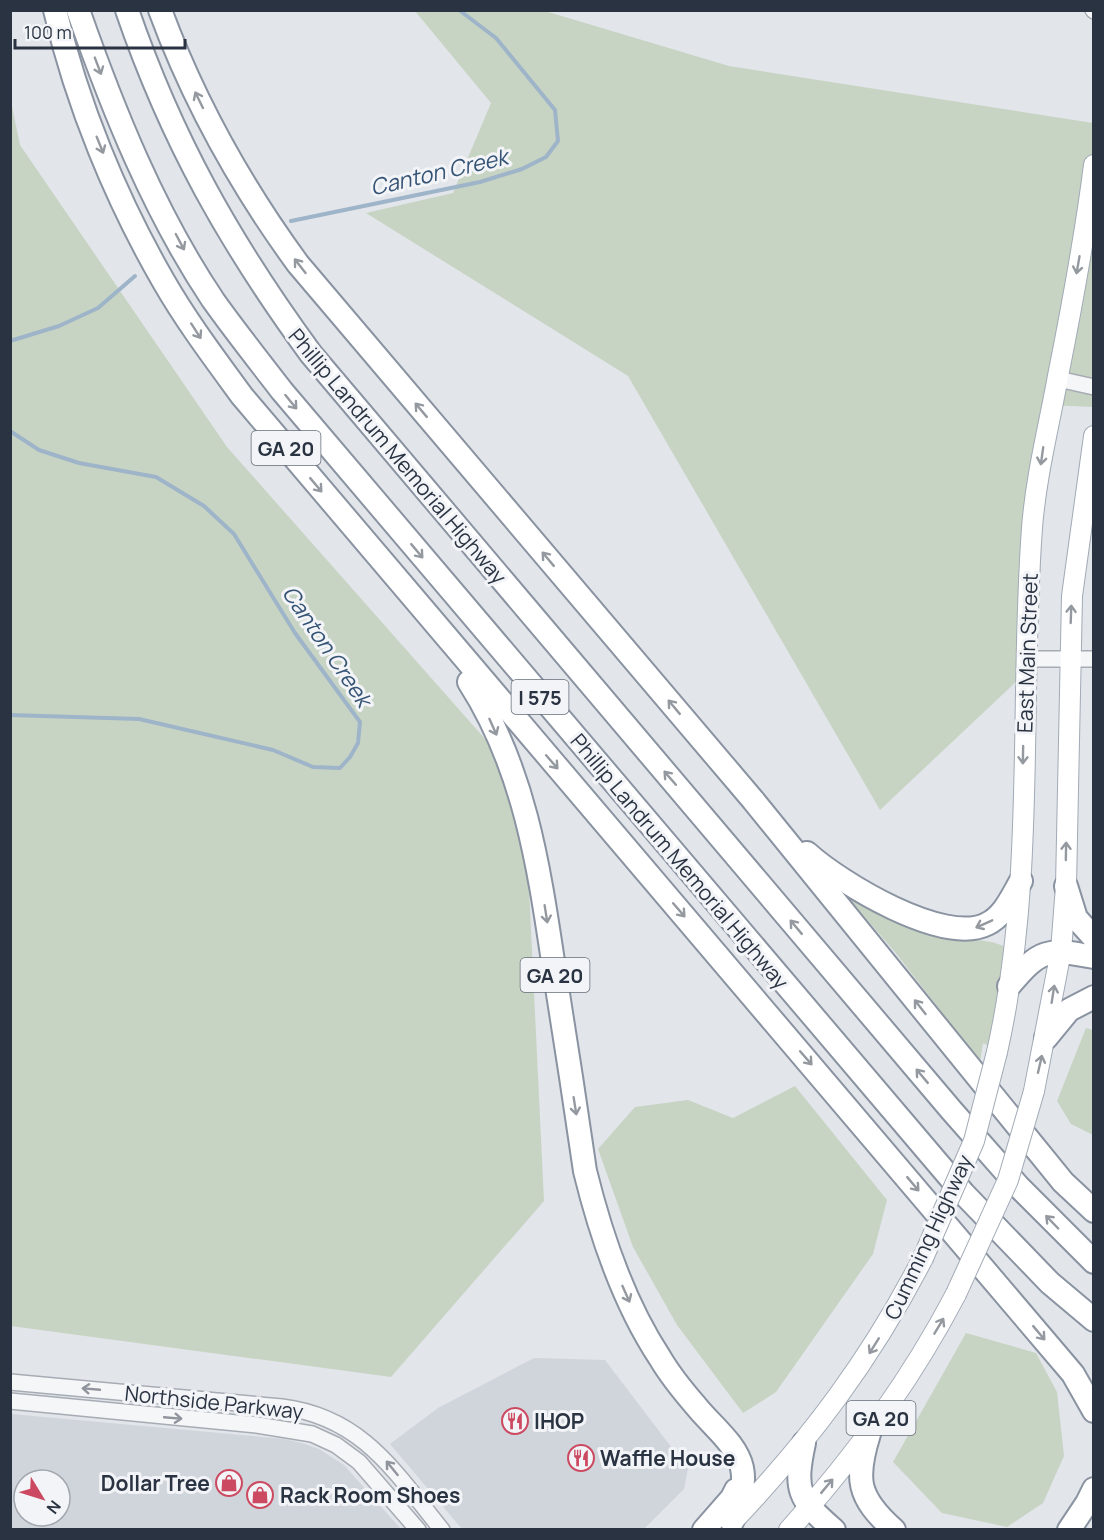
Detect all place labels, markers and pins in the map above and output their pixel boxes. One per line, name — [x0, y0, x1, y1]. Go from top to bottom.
restaurant icon: IHOP — [500, 1406, 530, 1436]
place label: IHOP — [534, 1407, 584, 1435]
restaurant icon: Waffle House — [566, 1443, 596, 1473]
place label: Waffle House — [600, 1444, 735, 1472]
shop icon: Dollar Tree — [214, 1468, 244, 1498]
place label: Dollar Tree — [101, 1469, 210, 1497]
shop icon: Rack Room Shoes — [245, 1480, 275, 1510]
place label: Rack Room Shoes — [280, 1481, 460, 1509]

